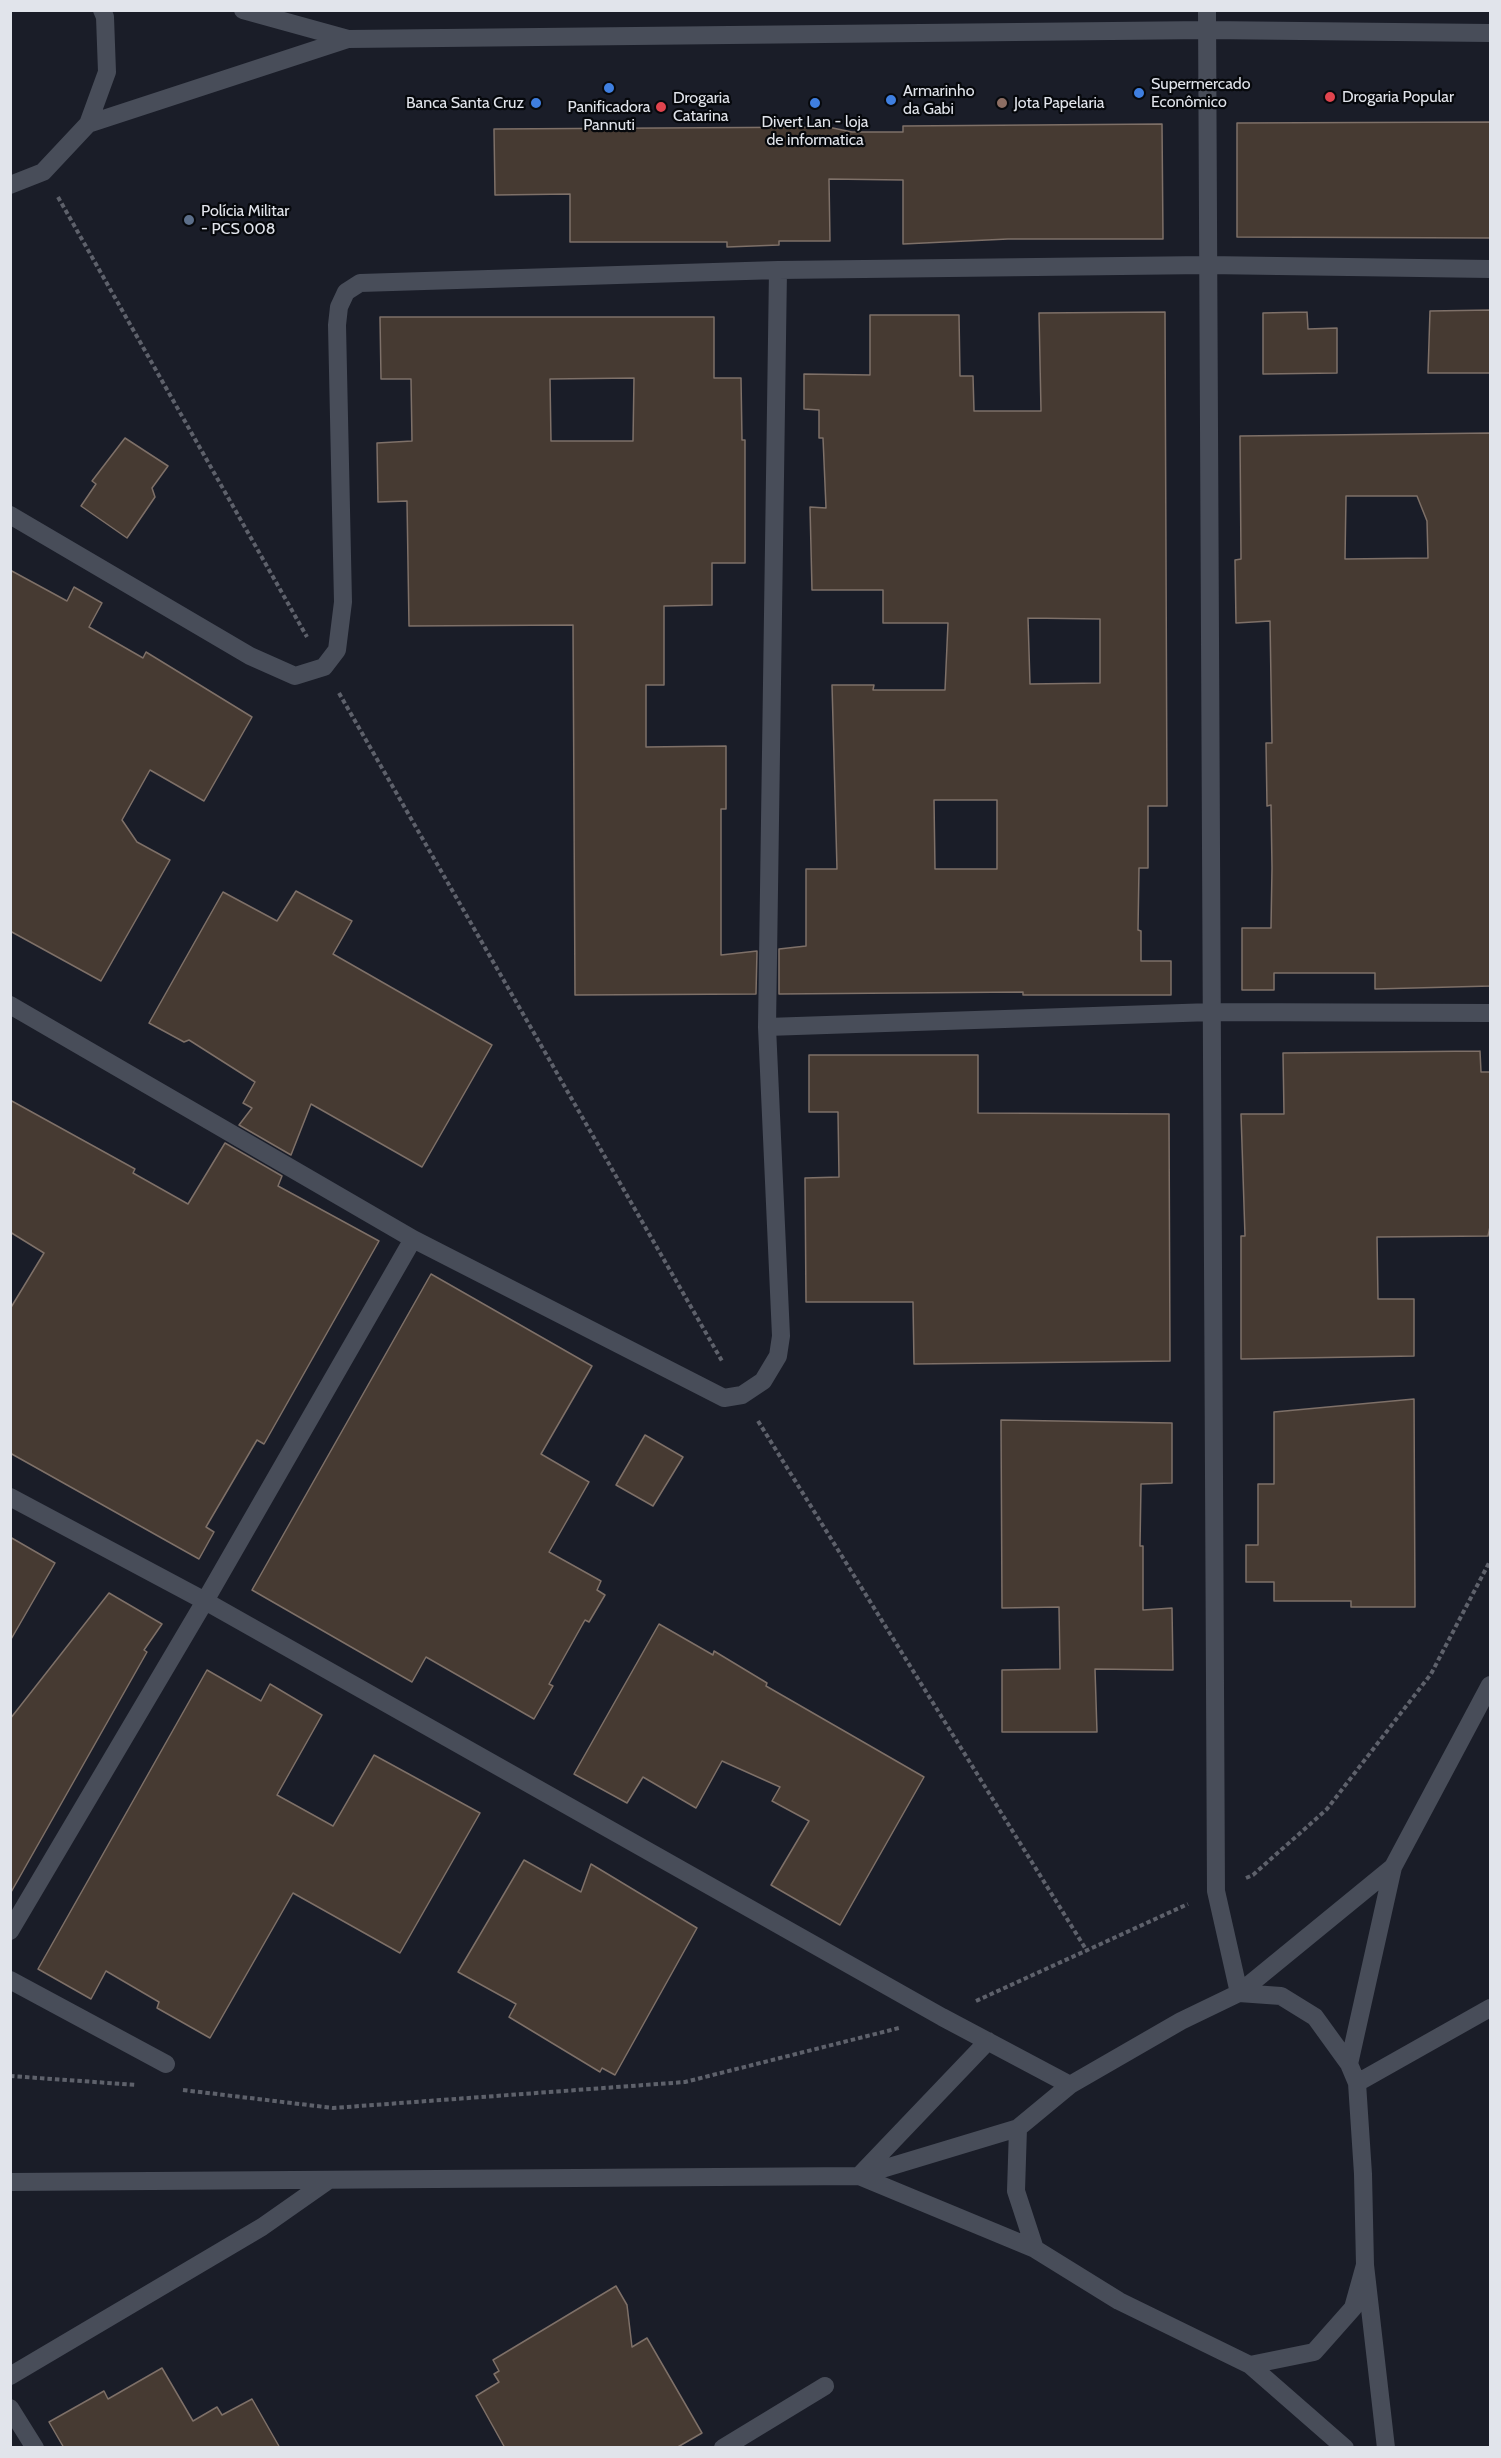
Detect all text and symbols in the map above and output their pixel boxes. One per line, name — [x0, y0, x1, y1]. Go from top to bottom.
place label: Supermercado Econômico — [1151, 74, 1250, 112]
marker: Panificadora Pannuti — [602, 81, 616, 95]
place label: Armarinho da Gabi — [903, 81, 974, 119]
marker: Supermercado Econômico — [1132, 86, 1146, 100]
place label: Drogaria Popular — [1342, 87, 1454, 107]
place label: Drogaria Catarina — [673, 88, 730, 126]
marker: Drogaria Popular — [1323, 90, 1337, 104]
place label: Banca Santa Cruz — [406, 93, 524, 113]
marker: Armarinho da Gabi — [884, 93, 898, 107]
place label: Jota Papelaria — [1014, 93, 1105, 113]
marker: Banca Santa Cruz — [529, 96, 543, 110]
marker: Divert Lan - loja de informatica — [808, 96, 822, 110]
marker: Jota Papelaria — [995, 96, 1009, 110]
place label: Panificadora Pannuti — [568, 97, 650, 135]
marker: Drogaria Catarina — [654, 100, 668, 114]
place label: Divert Lan - loja de informatica — [761, 112, 869, 150]
place label: Polícia Militar - PCS 008 — [201, 201, 289, 239]
marker: Polícia Militar - PCS 008 — [182, 213, 196, 227]

